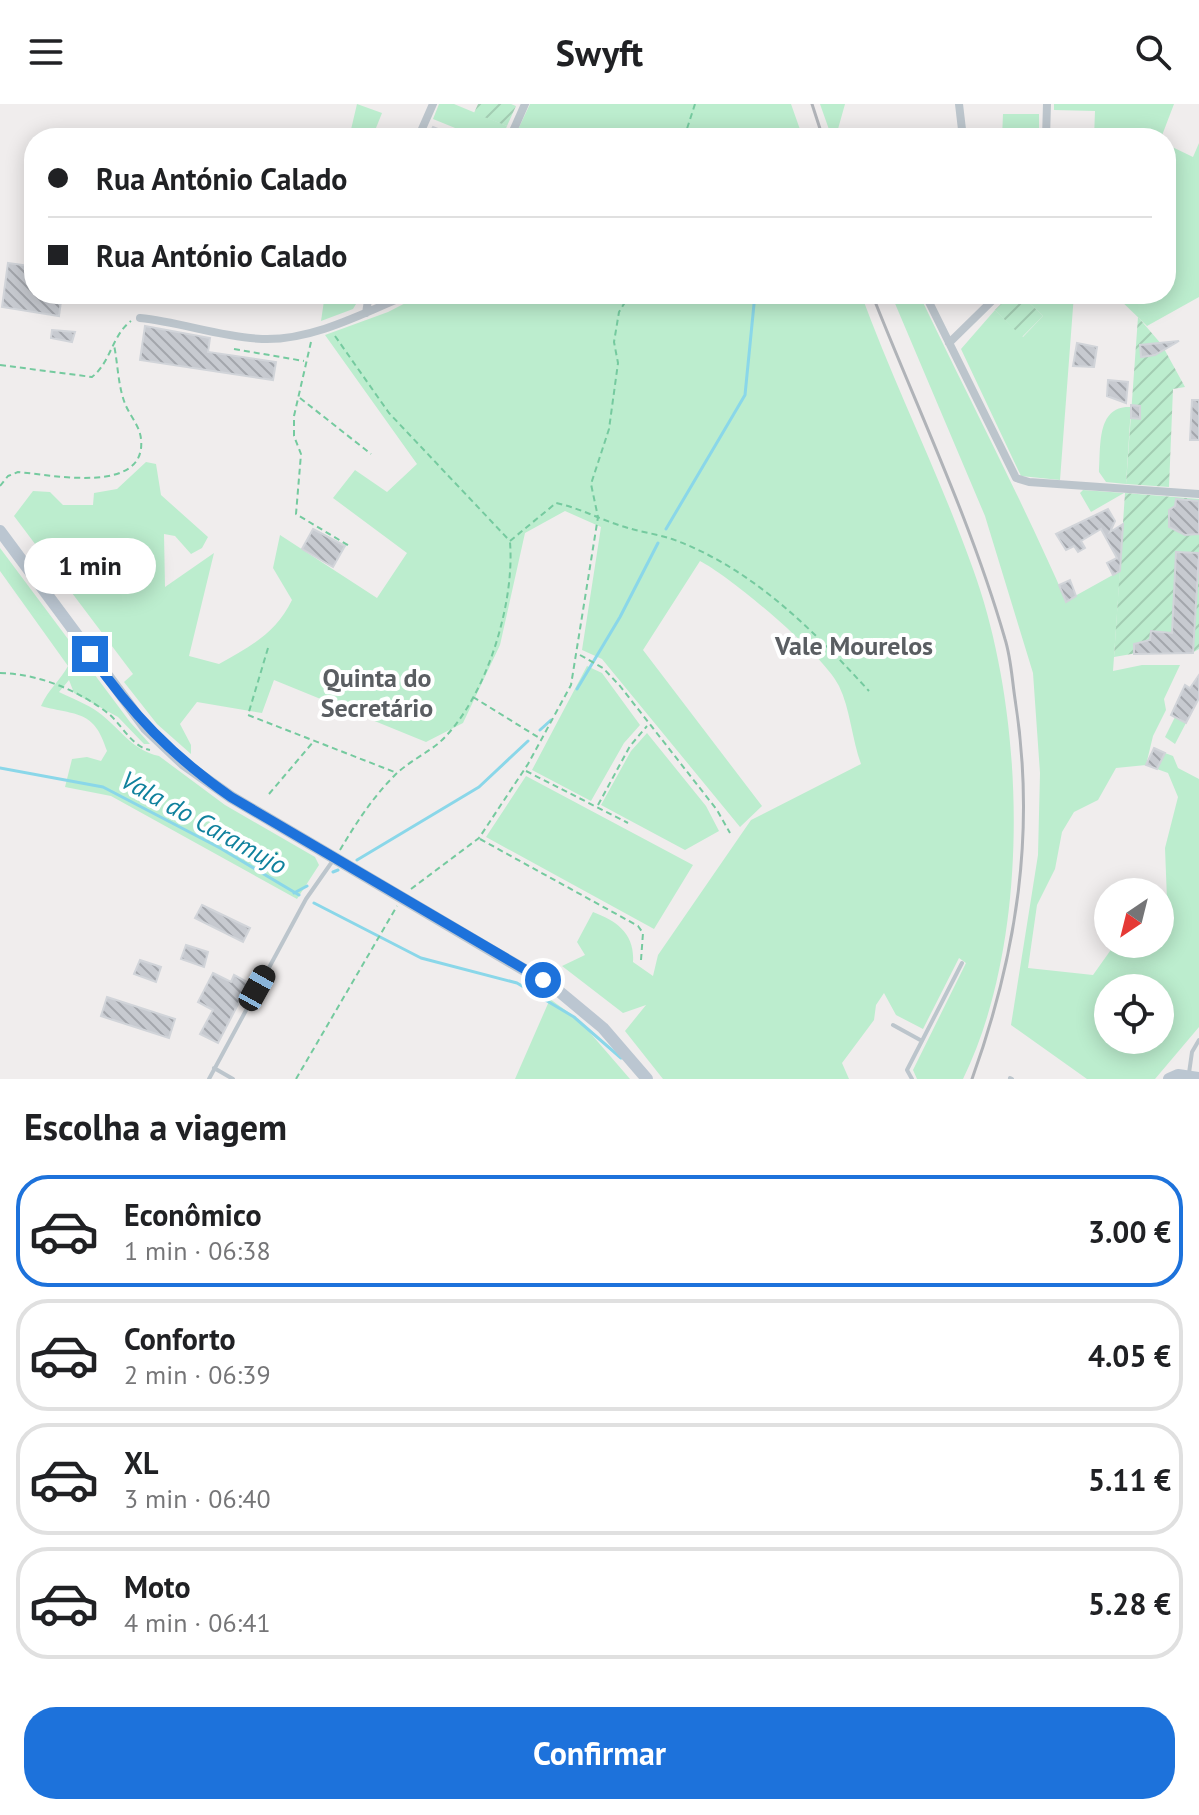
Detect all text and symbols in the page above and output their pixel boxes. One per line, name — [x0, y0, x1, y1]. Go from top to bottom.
text: Swyft — [556, 29, 643, 76]
icon: menu — [24, 30, 68, 74]
icon: search — [1131, 30, 1175, 74]
text: Rua António Calado — [96, 159, 347, 198]
text: Rua António Calado — [96, 236, 347, 275]
callout: 1 min — [24, 538, 156, 594]
text: 1 min — [58, 549, 122, 582]
district label: Vale Mourelos — [774, 629, 933, 662]
route end — [72, 636, 108, 672]
district label: Quinta do Secretário — [321, 661, 433, 724]
water label: Vala do Caramujo — [115, 763, 293, 881]
north arrow — [1094, 878, 1174, 958]
map controls — [1094, 878, 1174, 1054]
car — [235, 961, 279, 1015]
route start — [525, 962, 561, 998]
button: locate — [1094, 974, 1174, 1054]
text: Escolha a viagem — [24, 1103, 287, 1150]
icon: car — [28, 1195, 100, 1267]
text: Econômico — [124, 1195, 262, 1234]
text: 3.00 € — [1088, 1212, 1171, 1251]
text: 1 min · 06:38 — [124, 1234, 271, 1267]
icon: car — [28, 1319, 100, 1391]
text: Conforto — [124, 1319, 236, 1358]
text: 4.05 € — [1088, 1336, 1171, 1375]
text: 2 min · 06:39 — [124, 1358, 271, 1391]
icon: car — [28, 1443, 100, 1515]
text: XL — [124, 1443, 158, 1482]
text: 5.11 € — [1088, 1460, 1171, 1499]
text: 3 min · 06:40 — [124, 1482, 271, 1515]
icon: car — [28, 1567, 100, 1639]
text: Moto — [124, 1567, 191, 1606]
text: 5.28 € — [1088, 1584, 1171, 1623]
text: 4 min · 06:41 — [124, 1606, 271, 1639]
button: Confirmar — [24, 1707, 1175, 1799]

